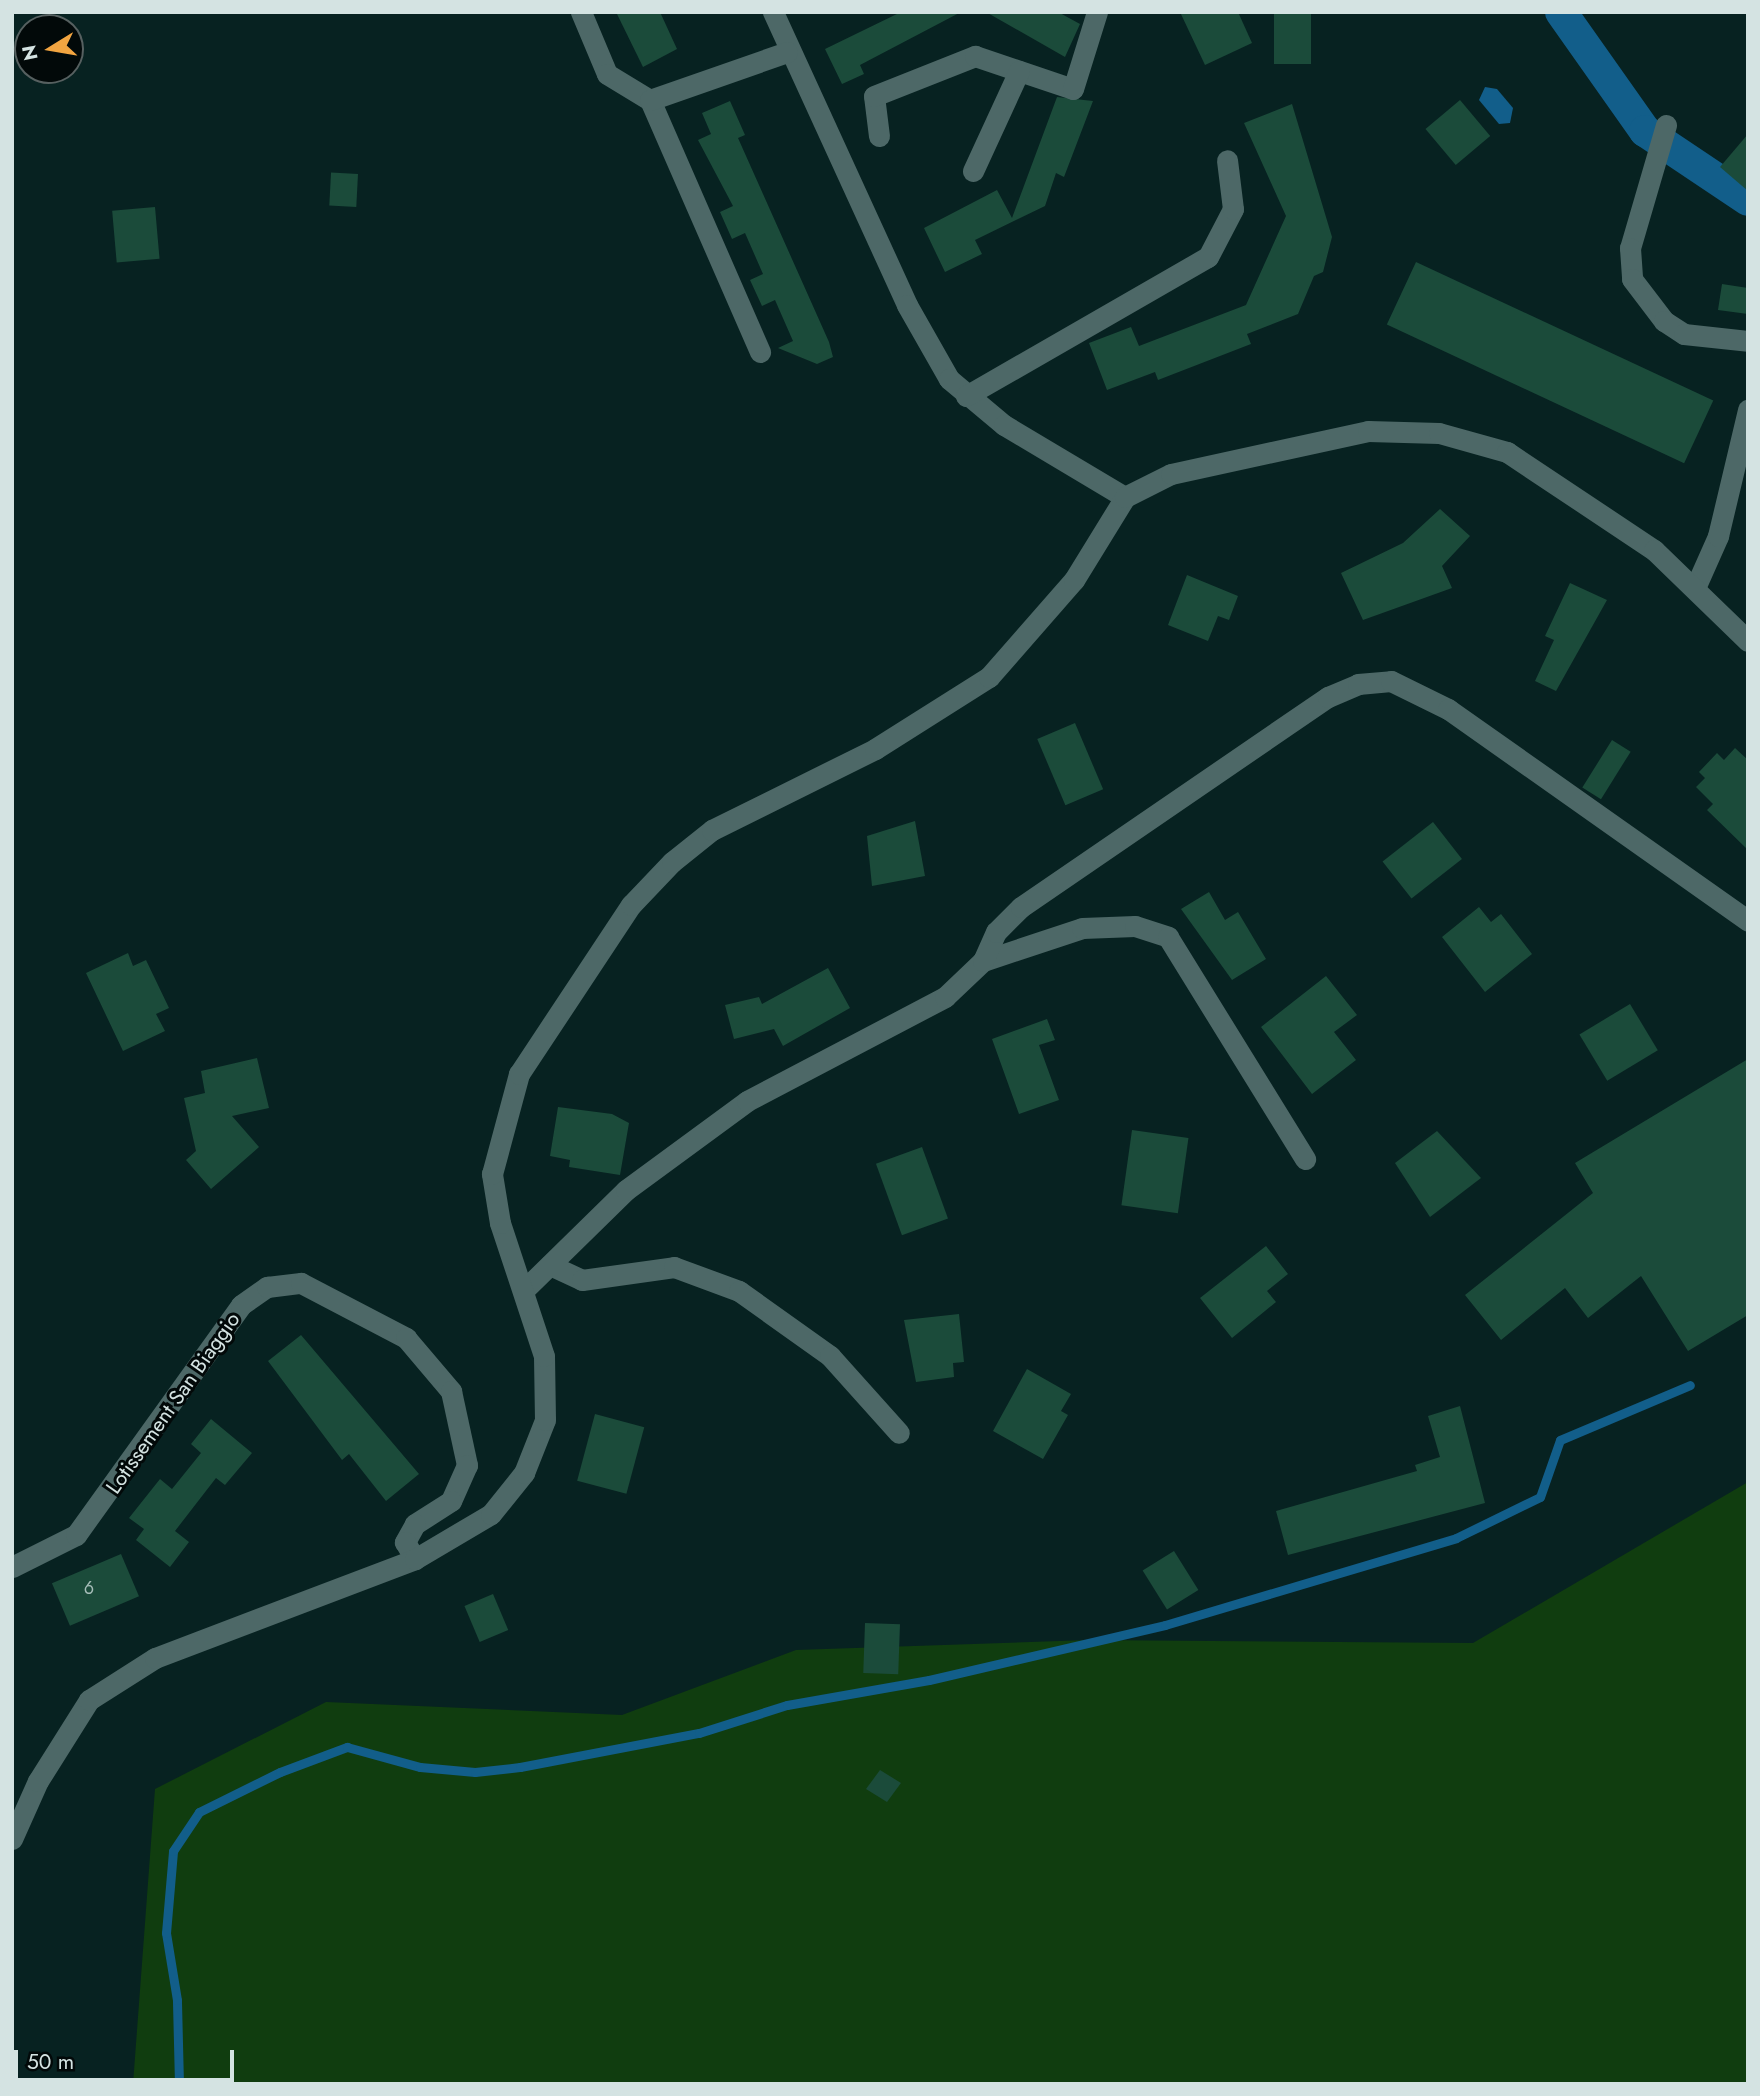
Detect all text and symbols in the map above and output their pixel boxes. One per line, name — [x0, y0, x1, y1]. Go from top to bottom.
north arrow — [14, 14, 84, 84]
text: N — [15, 43, 45, 63]
street label: Lotissement San Biaggio — [101, 1307, 245, 1499]
house number: 6 — [84, 1577, 94, 1599]
scale bar — [18, 2036, 238, 2080]
text: 50 m — [27, 2047, 74, 2077]

